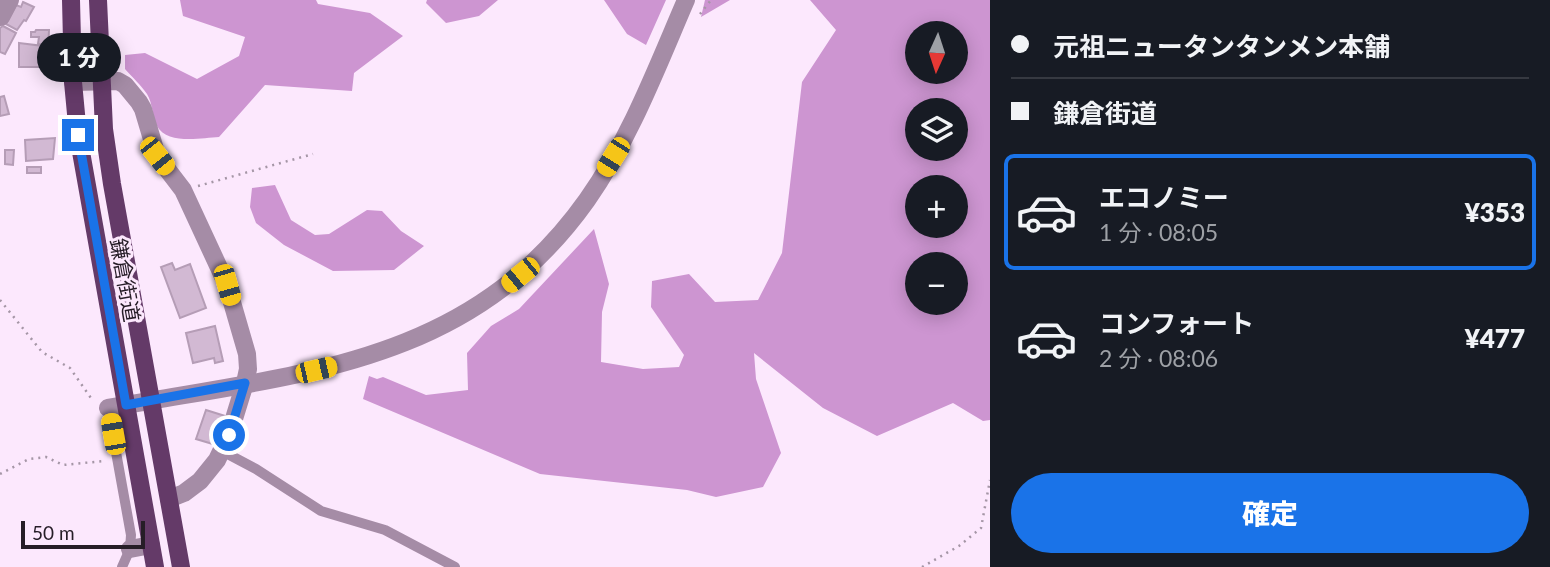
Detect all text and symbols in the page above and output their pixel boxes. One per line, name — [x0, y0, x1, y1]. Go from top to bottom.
north arrow — [905, 21, 968, 84]
map controls — [905, 21, 968, 315]
text: 元祖ニュータンタンメン本舗 — [1053, 30, 1390, 62]
callout: 1 分 — [36, 33, 120, 82]
text: 1 分 — [58, 43, 100, 71]
text: 鎌倉街道 — [1053, 97, 1157, 129]
button: layers — [905, 98, 968, 161]
route end — [62, 119, 94, 151]
car — [136, 133, 179, 179]
car — [593, 134, 634, 180]
button: + — [905, 175, 968, 238]
icon: car — [1015, 181, 1078, 244]
text: エコノミー — [1099, 181, 1229, 213]
text: ¥353 — [1465, 196, 1525, 228]
text: 1 分 · 08:05 — [1099, 218, 1218, 246]
street label: 鎌倉街道 — [106, 236, 146, 324]
button: − — [905, 252, 968, 315]
car — [498, 254, 543, 296]
car — [212, 262, 243, 308]
icon: car — [1015, 307, 1078, 370]
text: コンフォート — [1099, 307, 1254, 339]
text: ¥477 — [1465, 322, 1525, 354]
text: 2 分 · 08:06 — [1099, 344, 1218, 372]
car — [294, 355, 339, 385]
car — [100, 411, 127, 457]
route start — [213, 419, 245, 451]
button: 確定 — [1011, 473, 1529, 553]
scale bar — [21, 518, 145, 550]
text: 50 m — [32, 521, 75, 544]

